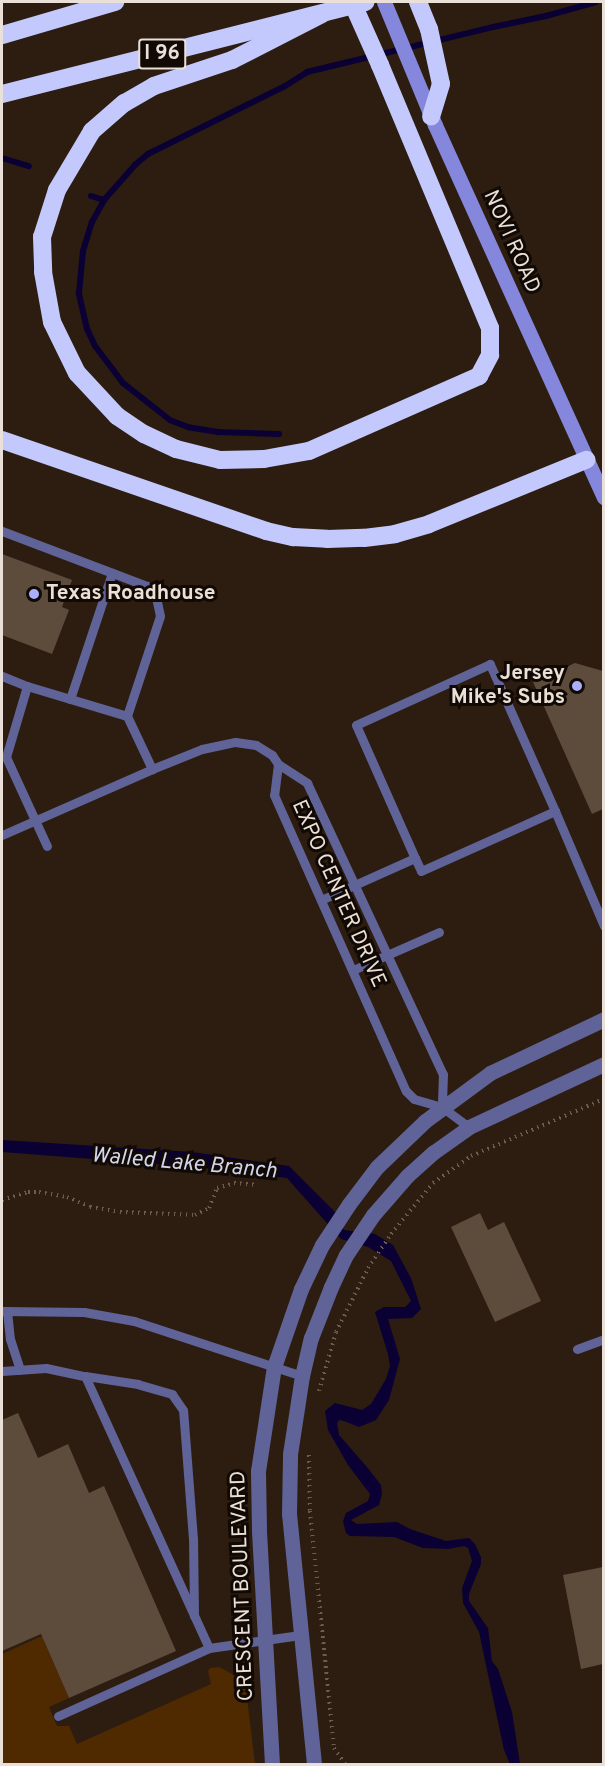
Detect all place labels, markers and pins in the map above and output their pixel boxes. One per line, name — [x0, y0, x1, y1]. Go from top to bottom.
place label: Texas Roadhouse — [46, 581, 216, 607]
marker: Texas Roadhouse — [27, 587, 41, 601]
place label: Jersey Mike's Subs — [451, 661, 565, 711]
marker: Jersey Mike's Subs — [570, 679, 584, 693]

